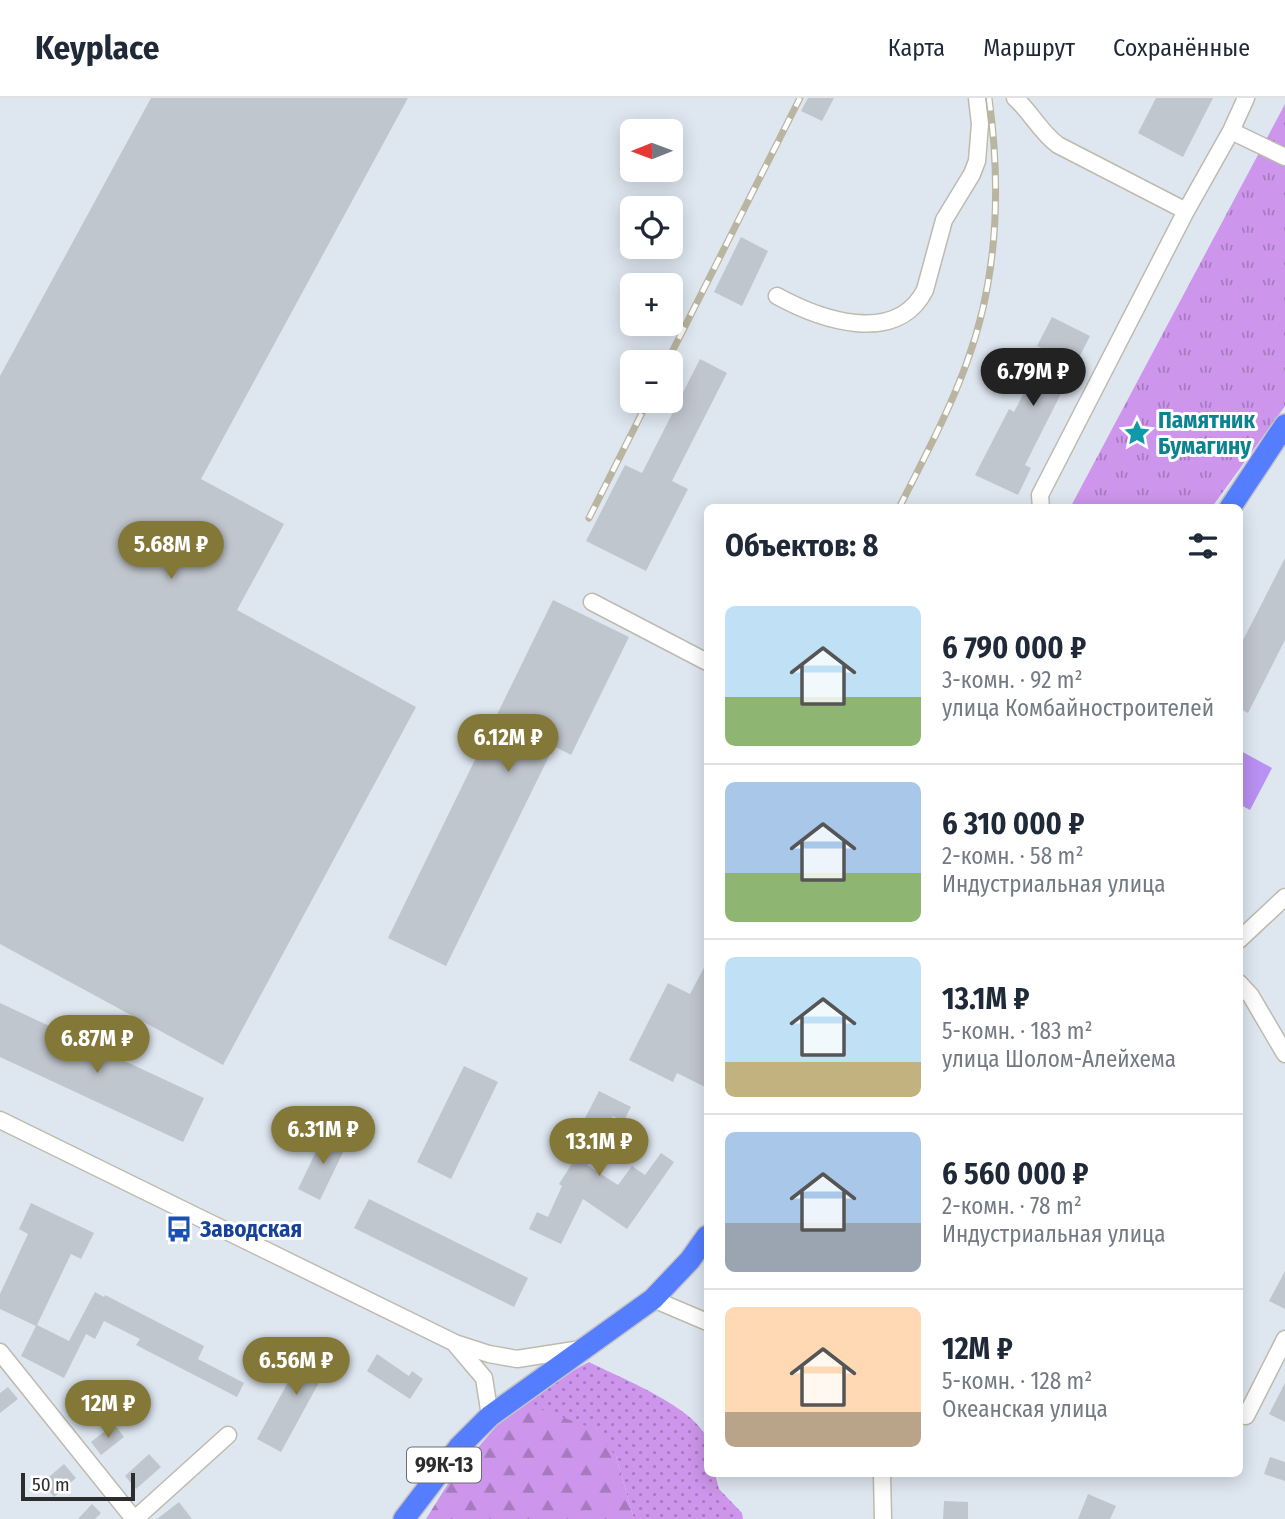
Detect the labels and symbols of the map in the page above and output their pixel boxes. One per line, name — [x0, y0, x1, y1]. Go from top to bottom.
north arrow — [620, 119, 682, 182]
pin: 6.79M ₽ — [968, 348, 1098, 408]
place label: Памятник Бумагину — [1158, 406, 1255, 460]
place icon: Памятник Бумагину — [1122, 418, 1152, 448]
pin: 5.68M ₽ — [106, 522, 236, 581]
pin: 6.12M ₽ — [443, 714, 573, 774]
pin: 6.87M ₽ — [32, 1016, 162, 1075]
pin: 6.31M ₽ — [258, 1107, 388, 1166]
pin: 13.1M ₽ — [534, 1118, 664, 1178]
bus stop icon: Заводская — [164, 1214, 194, 1244]
place label: Заводская — [199, 1215, 302, 1243]
pin: 6.56M ₽ — [231, 1338, 361, 1397]
pin: 12M ₽ — [59, 1380, 157, 1440]
road number: 99К-13 — [407, 1448, 481, 1482]
scale bar — [21, 1470, 135, 1502]

